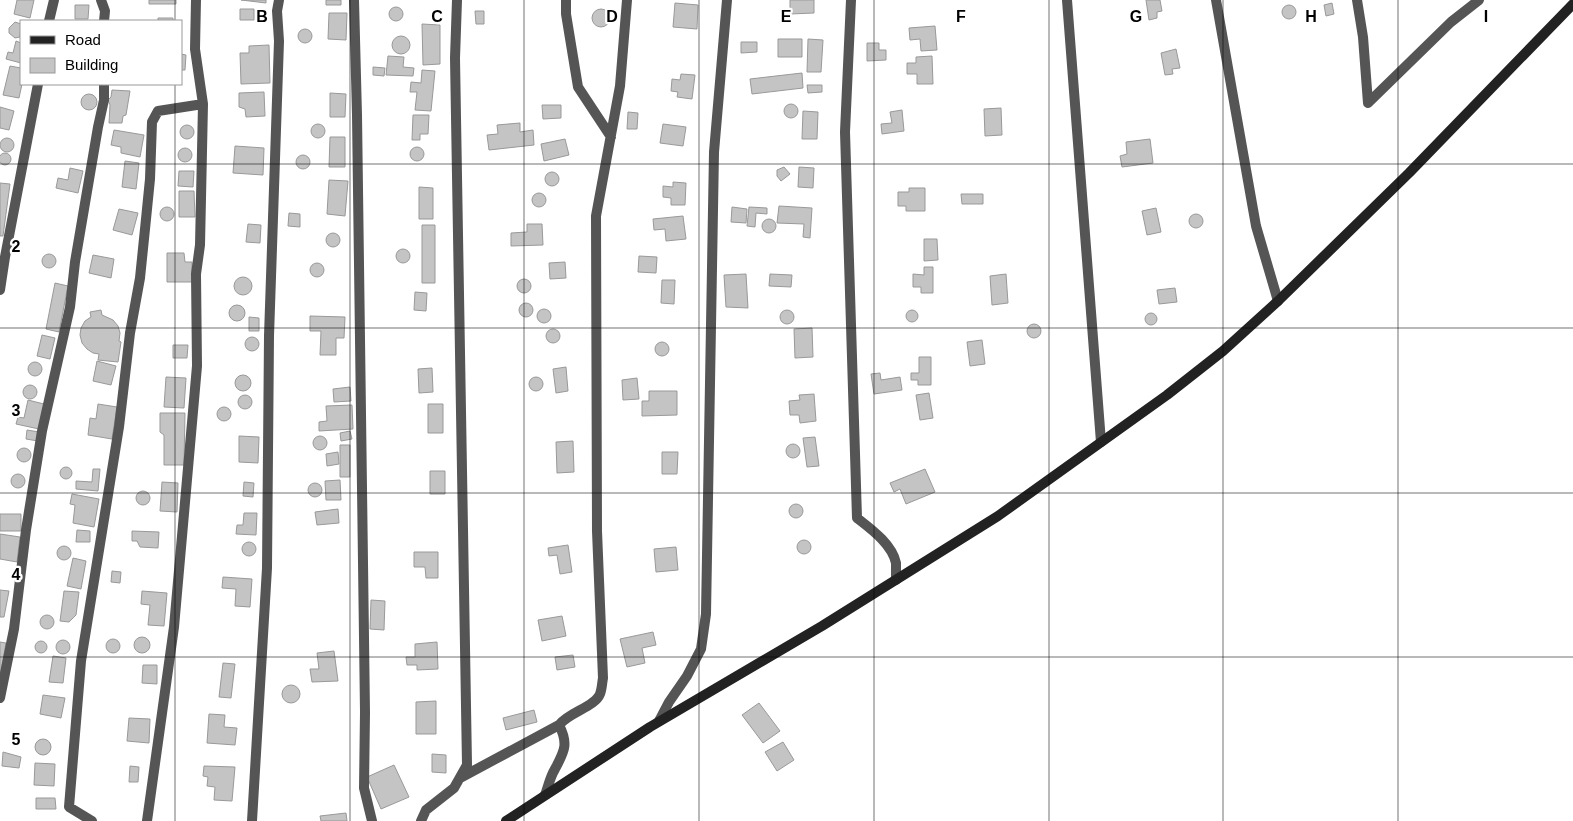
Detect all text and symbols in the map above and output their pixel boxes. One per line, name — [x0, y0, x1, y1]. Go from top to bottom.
text: B — [256, 8, 268, 25]
text: C — [431, 8, 443, 25]
text: D — [606, 8, 618, 25]
text: E — [781, 8, 792, 25]
text: F — [956, 8, 966, 25]
text: G — [1130, 8, 1142, 25]
text: H — [1305, 8, 1317, 25]
text: I — [1484, 8, 1488, 25]
legend — [20, 20, 182, 85]
text: Road — [65, 31, 101, 48]
text: Building — [65, 56, 118, 73]
text: 2 — [12, 238, 21, 255]
text: 3 — [12, 402, 21, 419]
text: 4 — [12, 566, 21, 583]
text: 5 — [12, 731, 21, 748]

